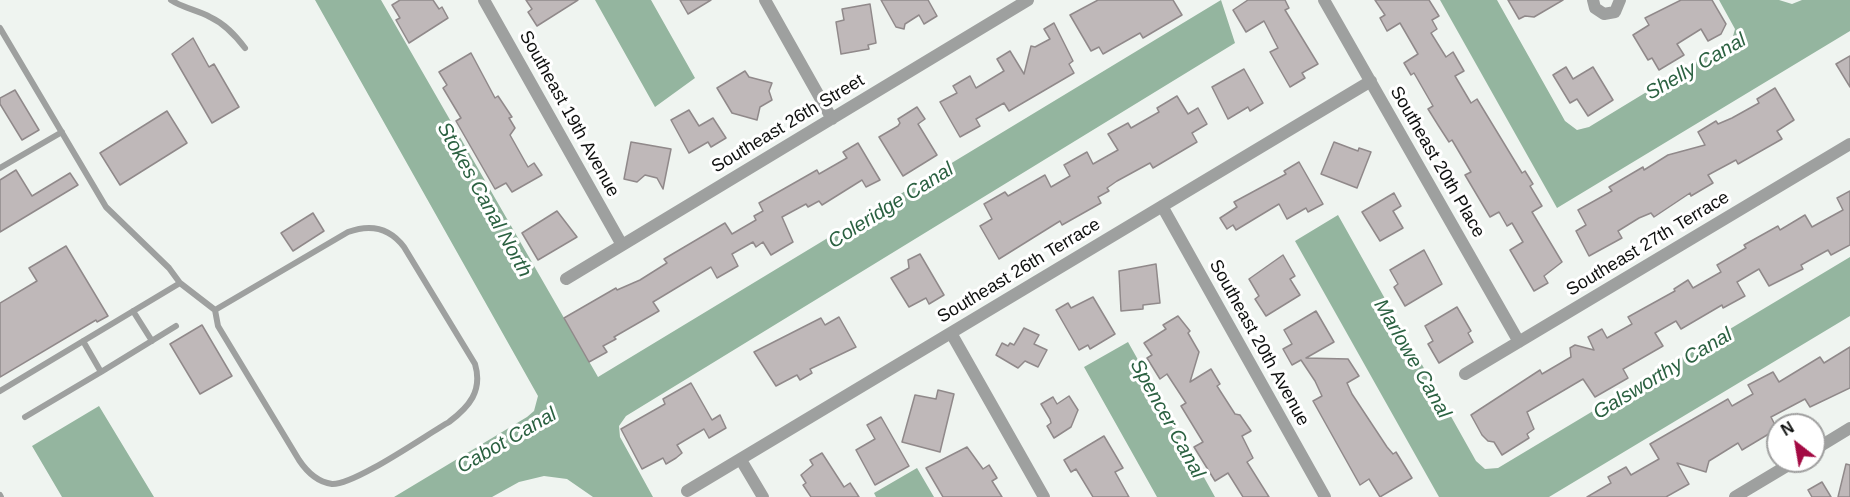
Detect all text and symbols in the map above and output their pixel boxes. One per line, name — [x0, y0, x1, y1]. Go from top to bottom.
street label: Southeast 19th Avenue — [514, 27, 624, 201]
water label: Shelly Canal — [1641, 29, 1751, 105]
street label: Southeast 26th Street — [708, 70, 868, 178]
street label: Southeast 20th Place — [1385, 83, 1489, 241]
water label: Stokes Canal North — [431, 118, 537, 282]
water label: Coleridge Canal — [824, 158, 958, 254]
street label: Southeast 27th Terrace — [1563, 187, 1733, 301]
street label: Southeast 26th Terrace — [934, 214, 1104, 328]
street label: Southeast 20th Avenue — [1204, 256, 1314, 430]
water label: Marlowe Canal — [1368, 295, 1456, 423]
water label: Galsworthy Canal — [1589, 323, 1737, 425]
water label: Spencer Canal — [1124, 355, 1210, 483]
water label: Cabot Canal — [453, 403, 561, 479]
north arrow — [1766, 413, 1826, 473]
text: N — [1778, 419, 1797, 439]

